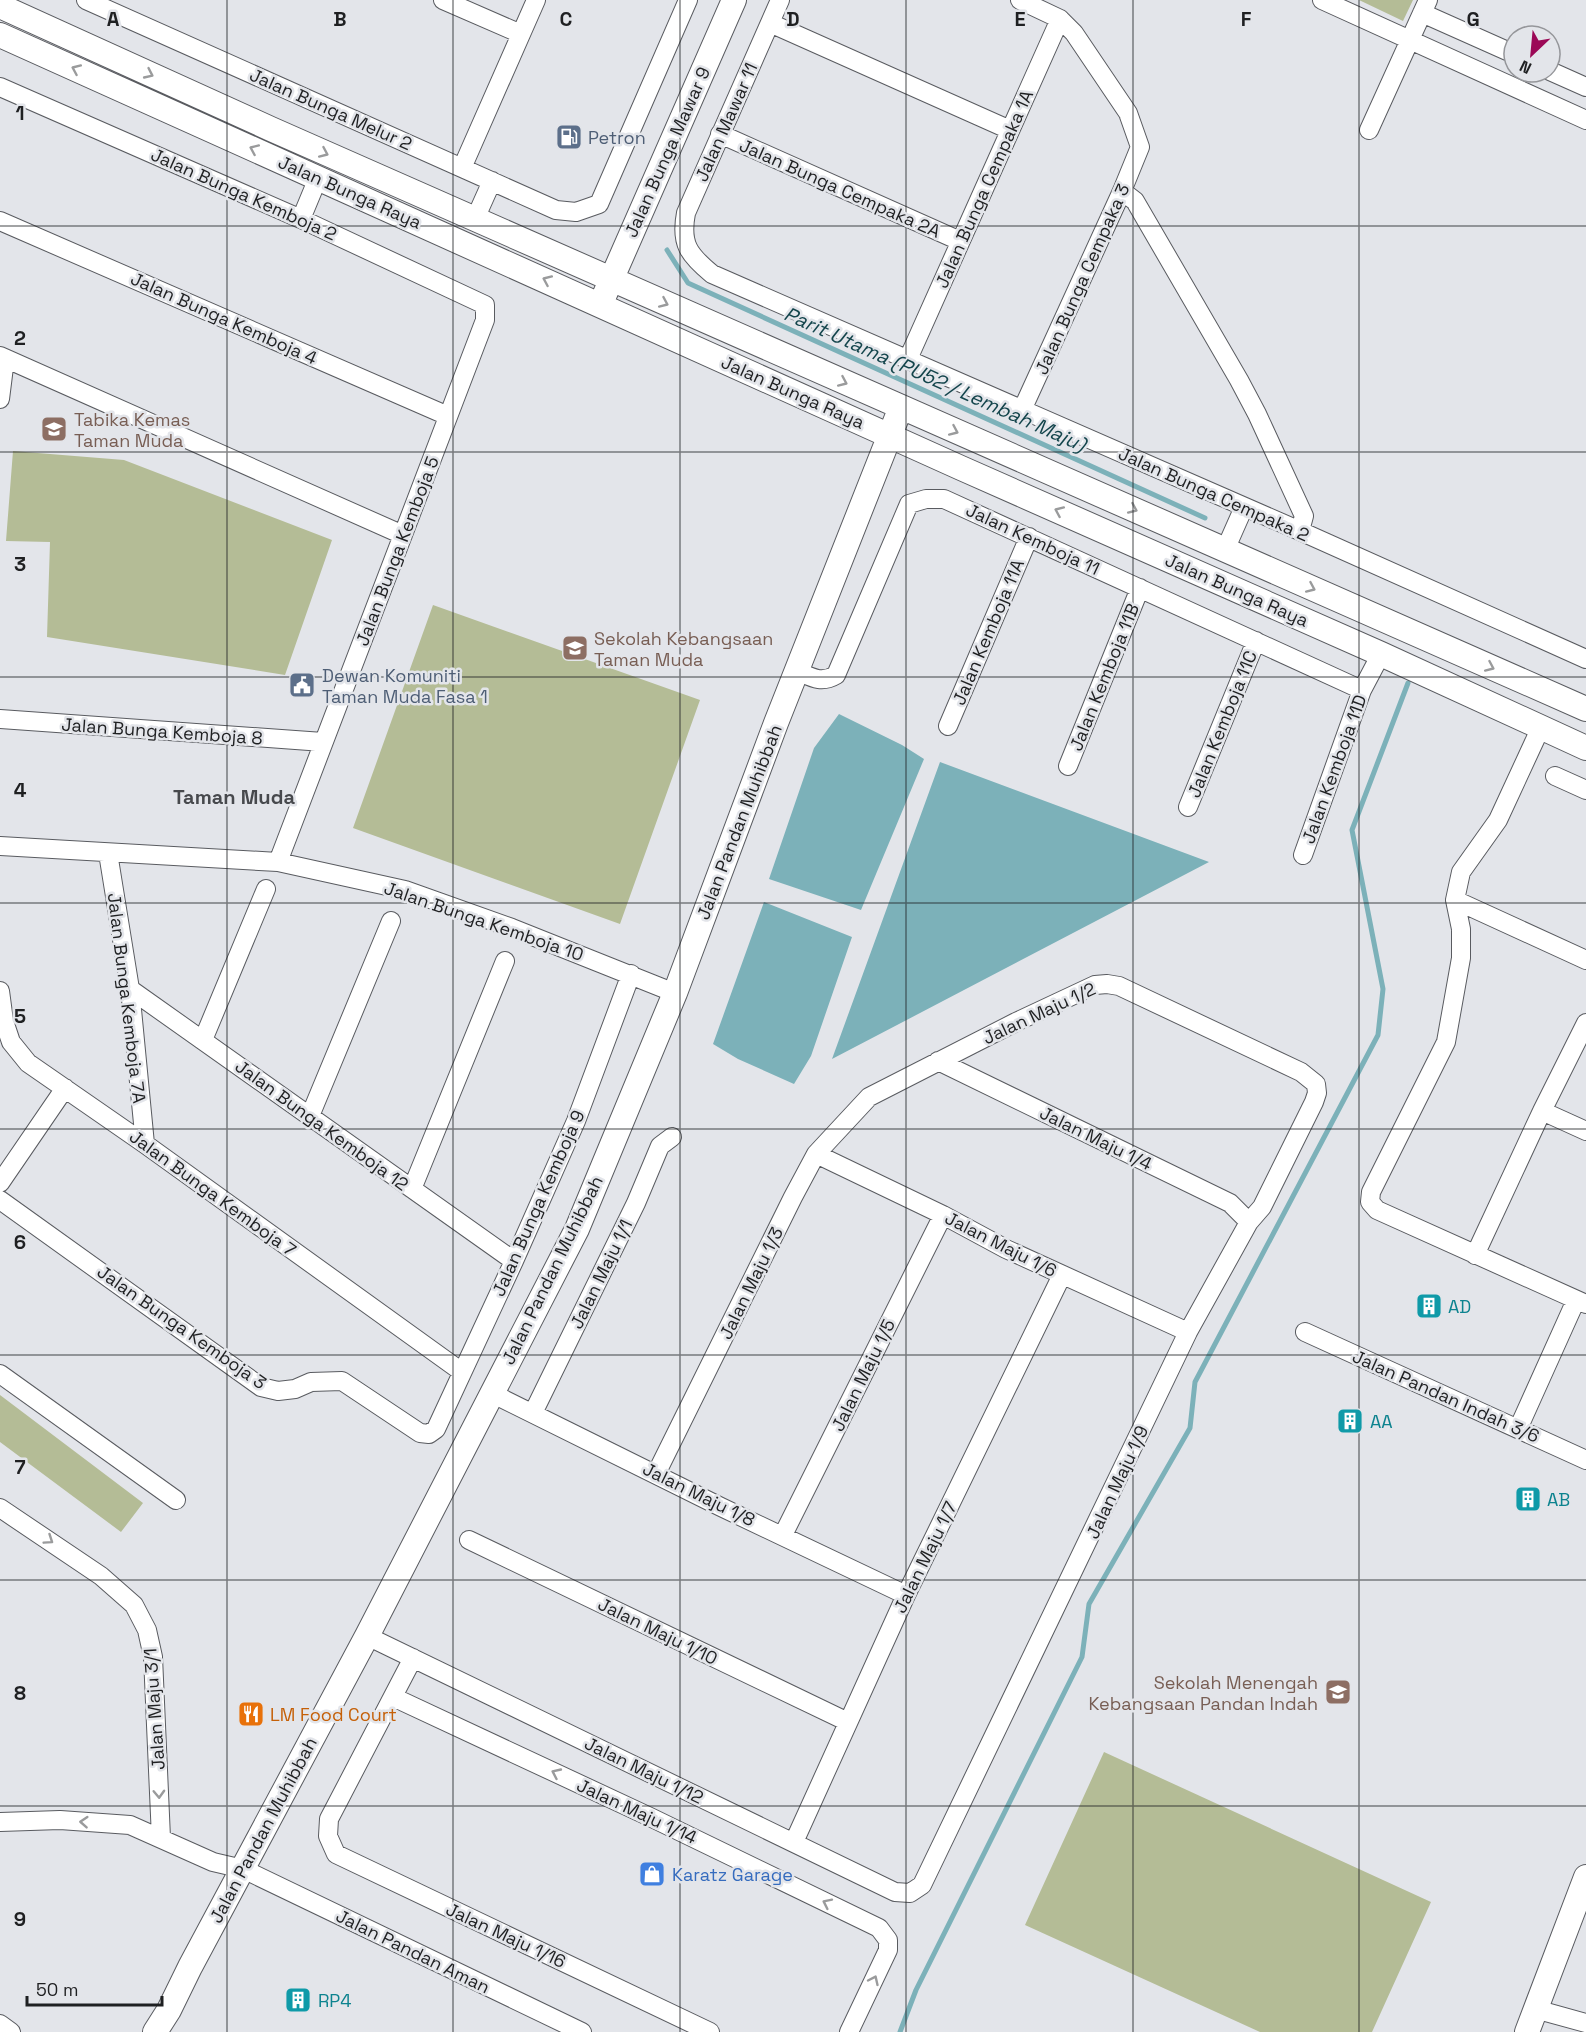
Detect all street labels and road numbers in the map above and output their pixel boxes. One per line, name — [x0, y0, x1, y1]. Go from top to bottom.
street label: Jalan Mawar 11 — [689, 59, 763, 185]
street label: Jalan Bunga Melur 2 — [246, 63, 416, 155]
street label: Jalan Bunga Mawar 9 — [619, 63, 715, 241]
street label: Jalan Bunga Cempaka 1A — [930, 86, 1038, 292]
street label: Jalan Bunga Cempaka 2A — [736, 133, 944, 243]
street label: Jalan Bunga Kemboja 2 — [147, 143, 341, 245]
street label: Jalan Bunga Raya — [275, 150, 425, 234]
street label: Jalan Bunga Cempaka 3 — [1030, 180, 1134, 378]
street label: Jalan Bunga Kemboja 4 — [127, 266, 321, 370]
street label: Jalan Bunga Raya — [718, 350, 868, 434]
street label: Jalan Bunga Cempaka 2 — [1115, 442, 1313, 546]
street label: Jalan Bunga Kemboja 5 — [350, 453, 444, 649]
street label: Jalan Kemboja 11 — [962, 498, 1104, 580]
street label: Jalan Bunga Raya — [1162, 548, 1312, 632]
street label: Jalan Kemboja 11A — [947, 556, 1029, 708]
street label: Jalan Kemboja 11B — [1064, 600, 1144, 754]
street label: Jalan Kemboja 11C — [1182, 647, 1262, 801]
street label: Jalan Kemboja 11D — [1296, 691, 1372, 847]
street label: Jalan Bunga Kemboja 8 — [61, 712, 263, 750]
street label: Jalan Pandan Muhibbah — [691, 721, 787, 923]
street label: Jalan Bunga Kemboja 10 — [381, 876, 587, 966]
street label: Jalan Bunga Kemboja 7A — [103, 891, 151, 1105]
street label: Jalan Maju 1/2 — [979, 977, 1099, 1049]
street label: Jalan Bunga Kemboja 12 — [231, 1054, 413, 1196]
street label: Jalan Maju 1/4 — [1036, 1101, 1156, 1175]
street label: Jalan Bunga Kemboja 9 — [487, 1106, 589, 1300]
street label: Jalan Bunga Kemboja 7 — [125, 1125, 301, 1261]
street label: Jalan Pandan Muhibbah — [496, 1172, 608, 1368]
street label: Jalan Maju 1/6 — [941, 1206, 1061, 1282]
street label: Jalan Maju 1/1 — [565, 1216, 637, 1332]
street label: Jalan Maju 1/3 — [714, 1223, 788, 1343]
street label: Jalan Bunga Kemboja 3 — [93, 1260, 271, 1394]
street label: Jalan Maju 1/5 — [826, 1315, 900, 1435]
street label: Jalan Pandan Indah 3/6 — [1349, 1344, 1543, 1448]
street label: Jalan Maju 1/9 — [1081, 1422, 1153, 1542]
street label: Jalan Maju 1/8 — [639, 1457, 759, 1531]
street label: Jalan Maju 1/7 — [888, 1497, 962, 1617]
street label: Jalan Maju 1/10 — [594, 1592, 722, 1670]
street label: Jalan Maju 3/1 — [138, 1647, 170, 1771]
street label: Jalan Maju 1/12 — [581, 1731, 707, 1809]
street label: Jalan Pandan Muhibbah — [204, 1733, 322, 1927]
street label: Jalan Maju 1/14 — [573, 1773, 701, 1849]
street label: Jalan Maju 1/16 — [442, 1897, 570, 1973]
street label: Jalan Pandan Aman — [332, 1904, 494, 1998]

